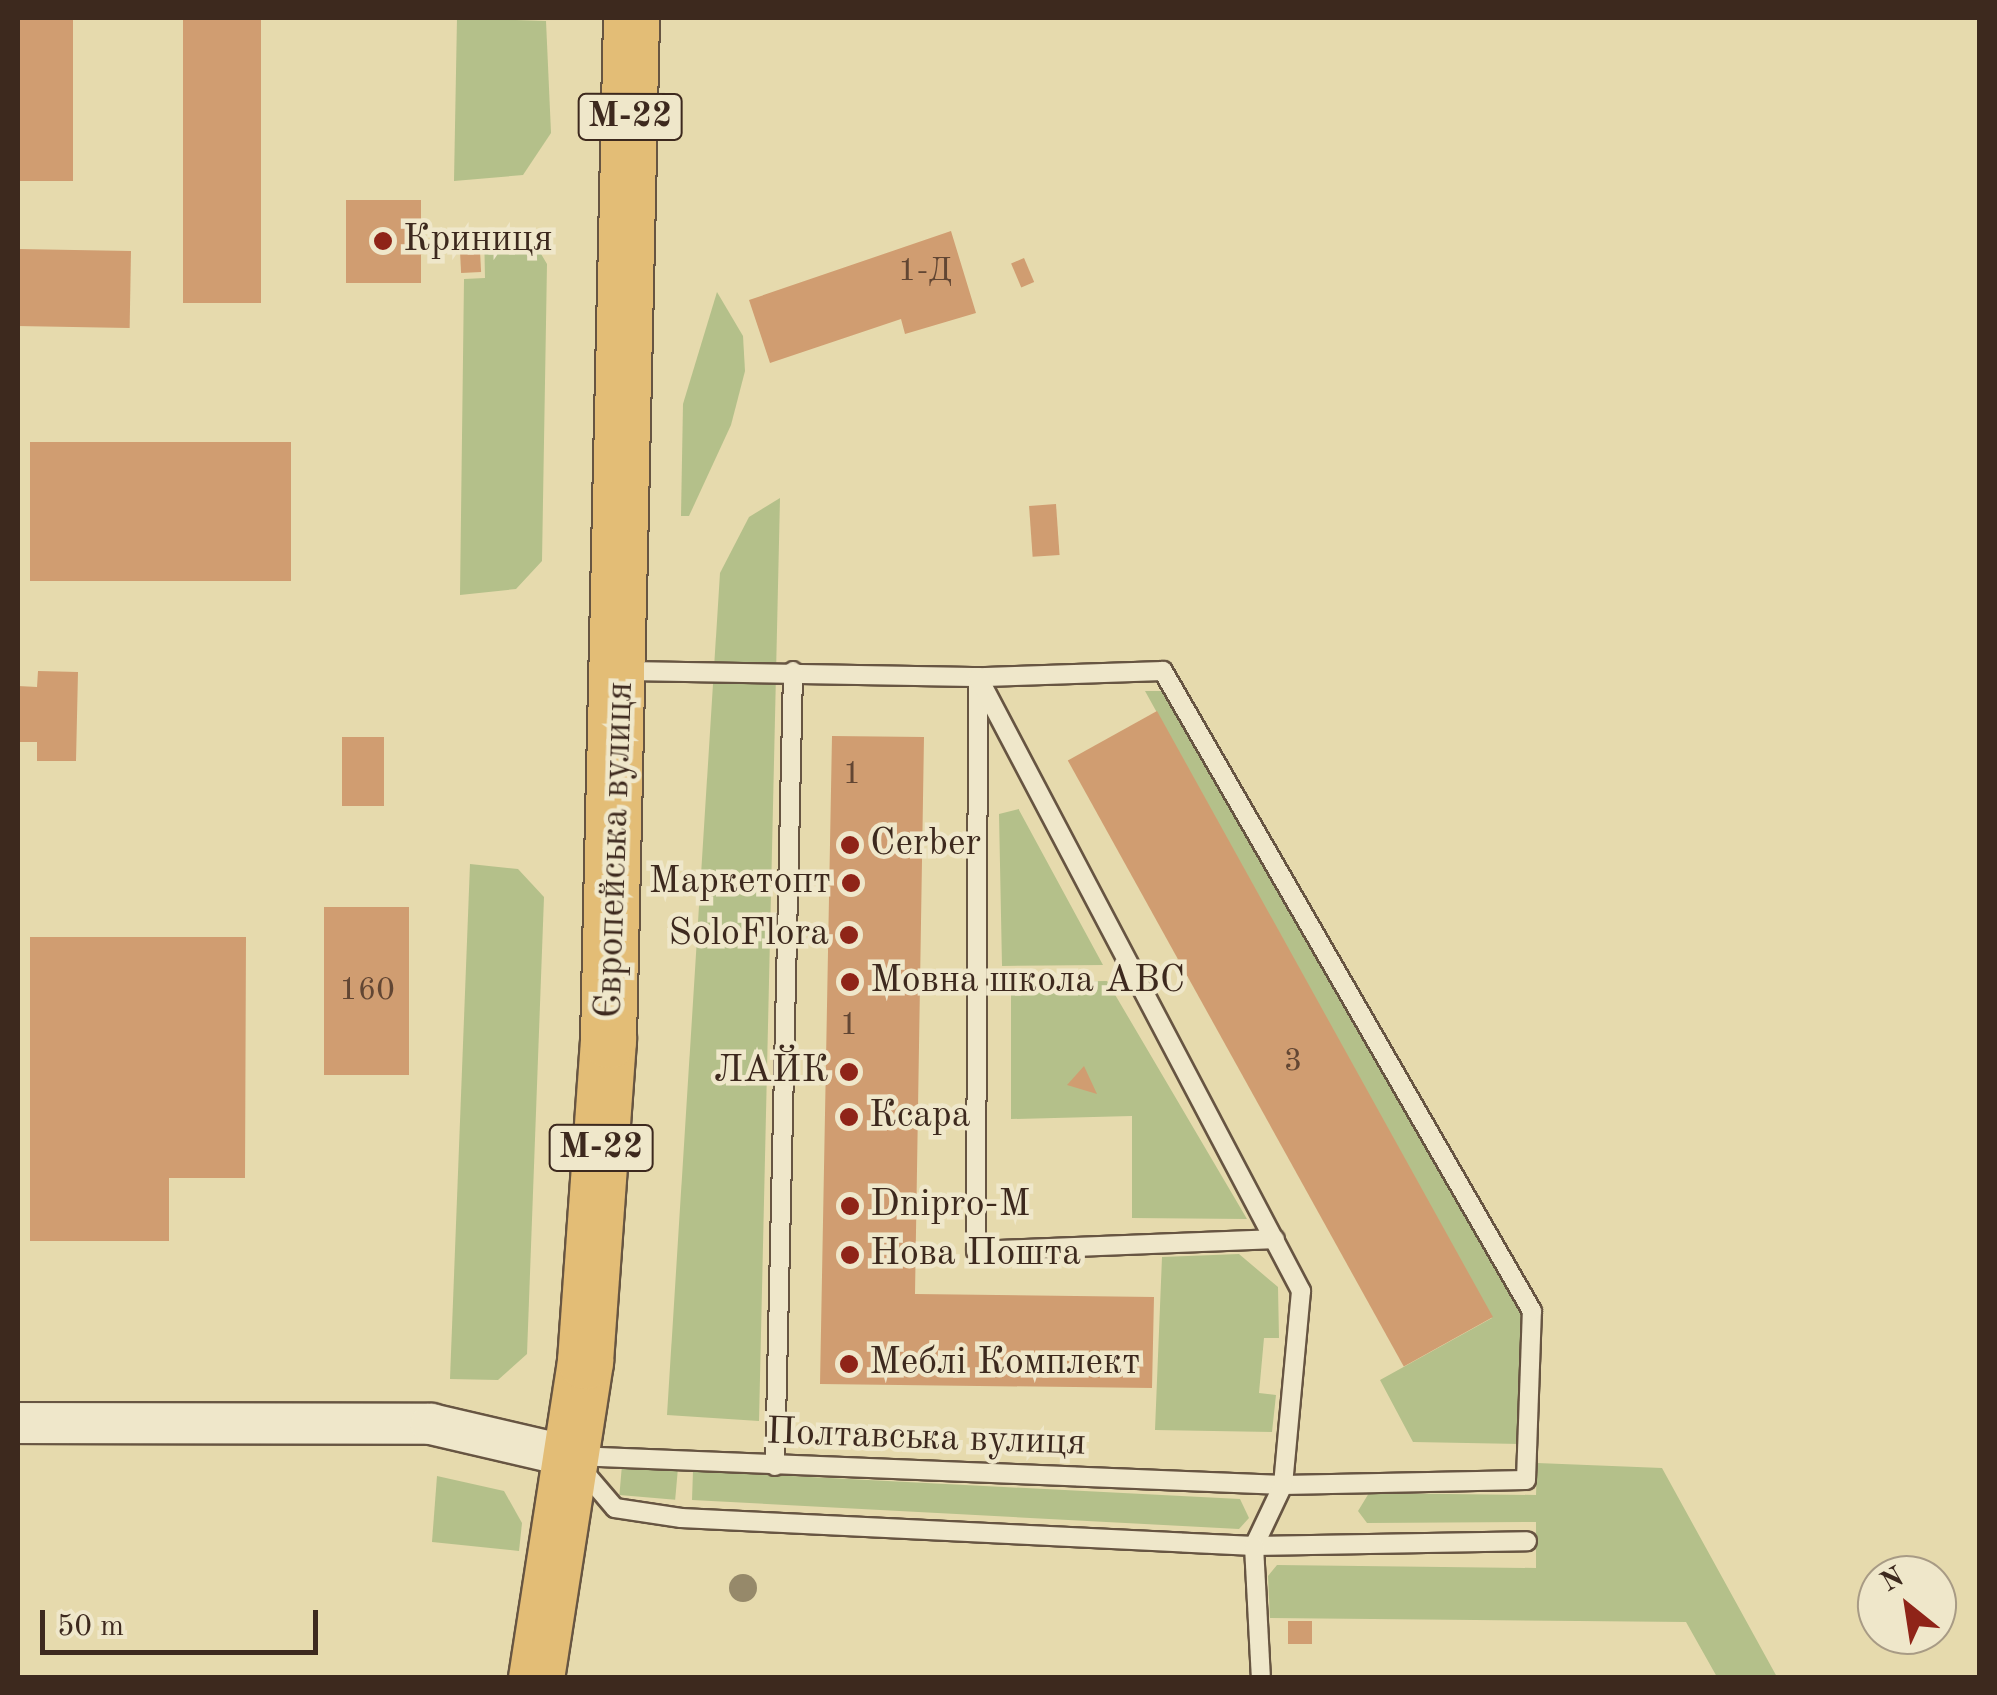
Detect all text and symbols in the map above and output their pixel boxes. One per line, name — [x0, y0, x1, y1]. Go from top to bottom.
road number: М-22 — [578, 87, 682, 147]
place label: Криниця — [403, 218, 553, 264]
marker: Криниця — [372, 230, 394, 252]
house number: 1-Д — [898, 253, 952, 291]
street label: Європейська вулиця — [587, 681, 645, 1019]
house number: 1 — [843, 756, 861, 794]
place label: Cerber — [870, 822, 981, 868]
marker: Cerber — [839, 834, 861, 856]
place label: Маркетопт — [649, 860, 831, 906]
marker: Маркетопт — [840, 872, 862, 894]
place label: SoloFlora — [668, 912, 829, 958]
marker: SoloFlora — [838, 924, 860, 946]
place label: Мовна школа ABC — [870, 959, 1185, 1005]
marker: Мовна школа ABC — [839, 971, 861, 993]
house number: 160 — [339, 972, 395, 1010]
house number: 1 — [840, 1007, 858, 1045]
house number: 3 — [1284, 1043, 1302, 1081]
place label: ЛАЙК — [713, 1049, 829, 1095]
marker: ЛАЙК — [838, 1061, 860, 1083]
place label: Ксара — [869, 1094, 970, 1140]
marker: Ксара — [838, 1106, 860, 1128]
road number: М-22 — [548, 1118, 654, 1178]
place label: Dnipro-M — [870, 1183, 1030, 1229]
marker: Dnipro-M — [839, 1195, 861, 1217]
place label: Нова Пошта — [870, 1232, 1081, 1278]
marker: Нова Пошта — [839, 1244, 861, 1266]
place label: Меблі Комплект — [869, 1341, 1140, 1387]
marker: Меблі Комплект — [838, 1353, 860, 1375]
street label: Полтавська вулиця — [765, 1411, 1087, 1467]
north arrow — [1857, 1555, 1957, 1655]
text: N — [1877, 1563, 1909, 1598]
scale bar — [45, 1590, 322, 1652]
text: 50 m — [57, 1612, 124, 1642]

